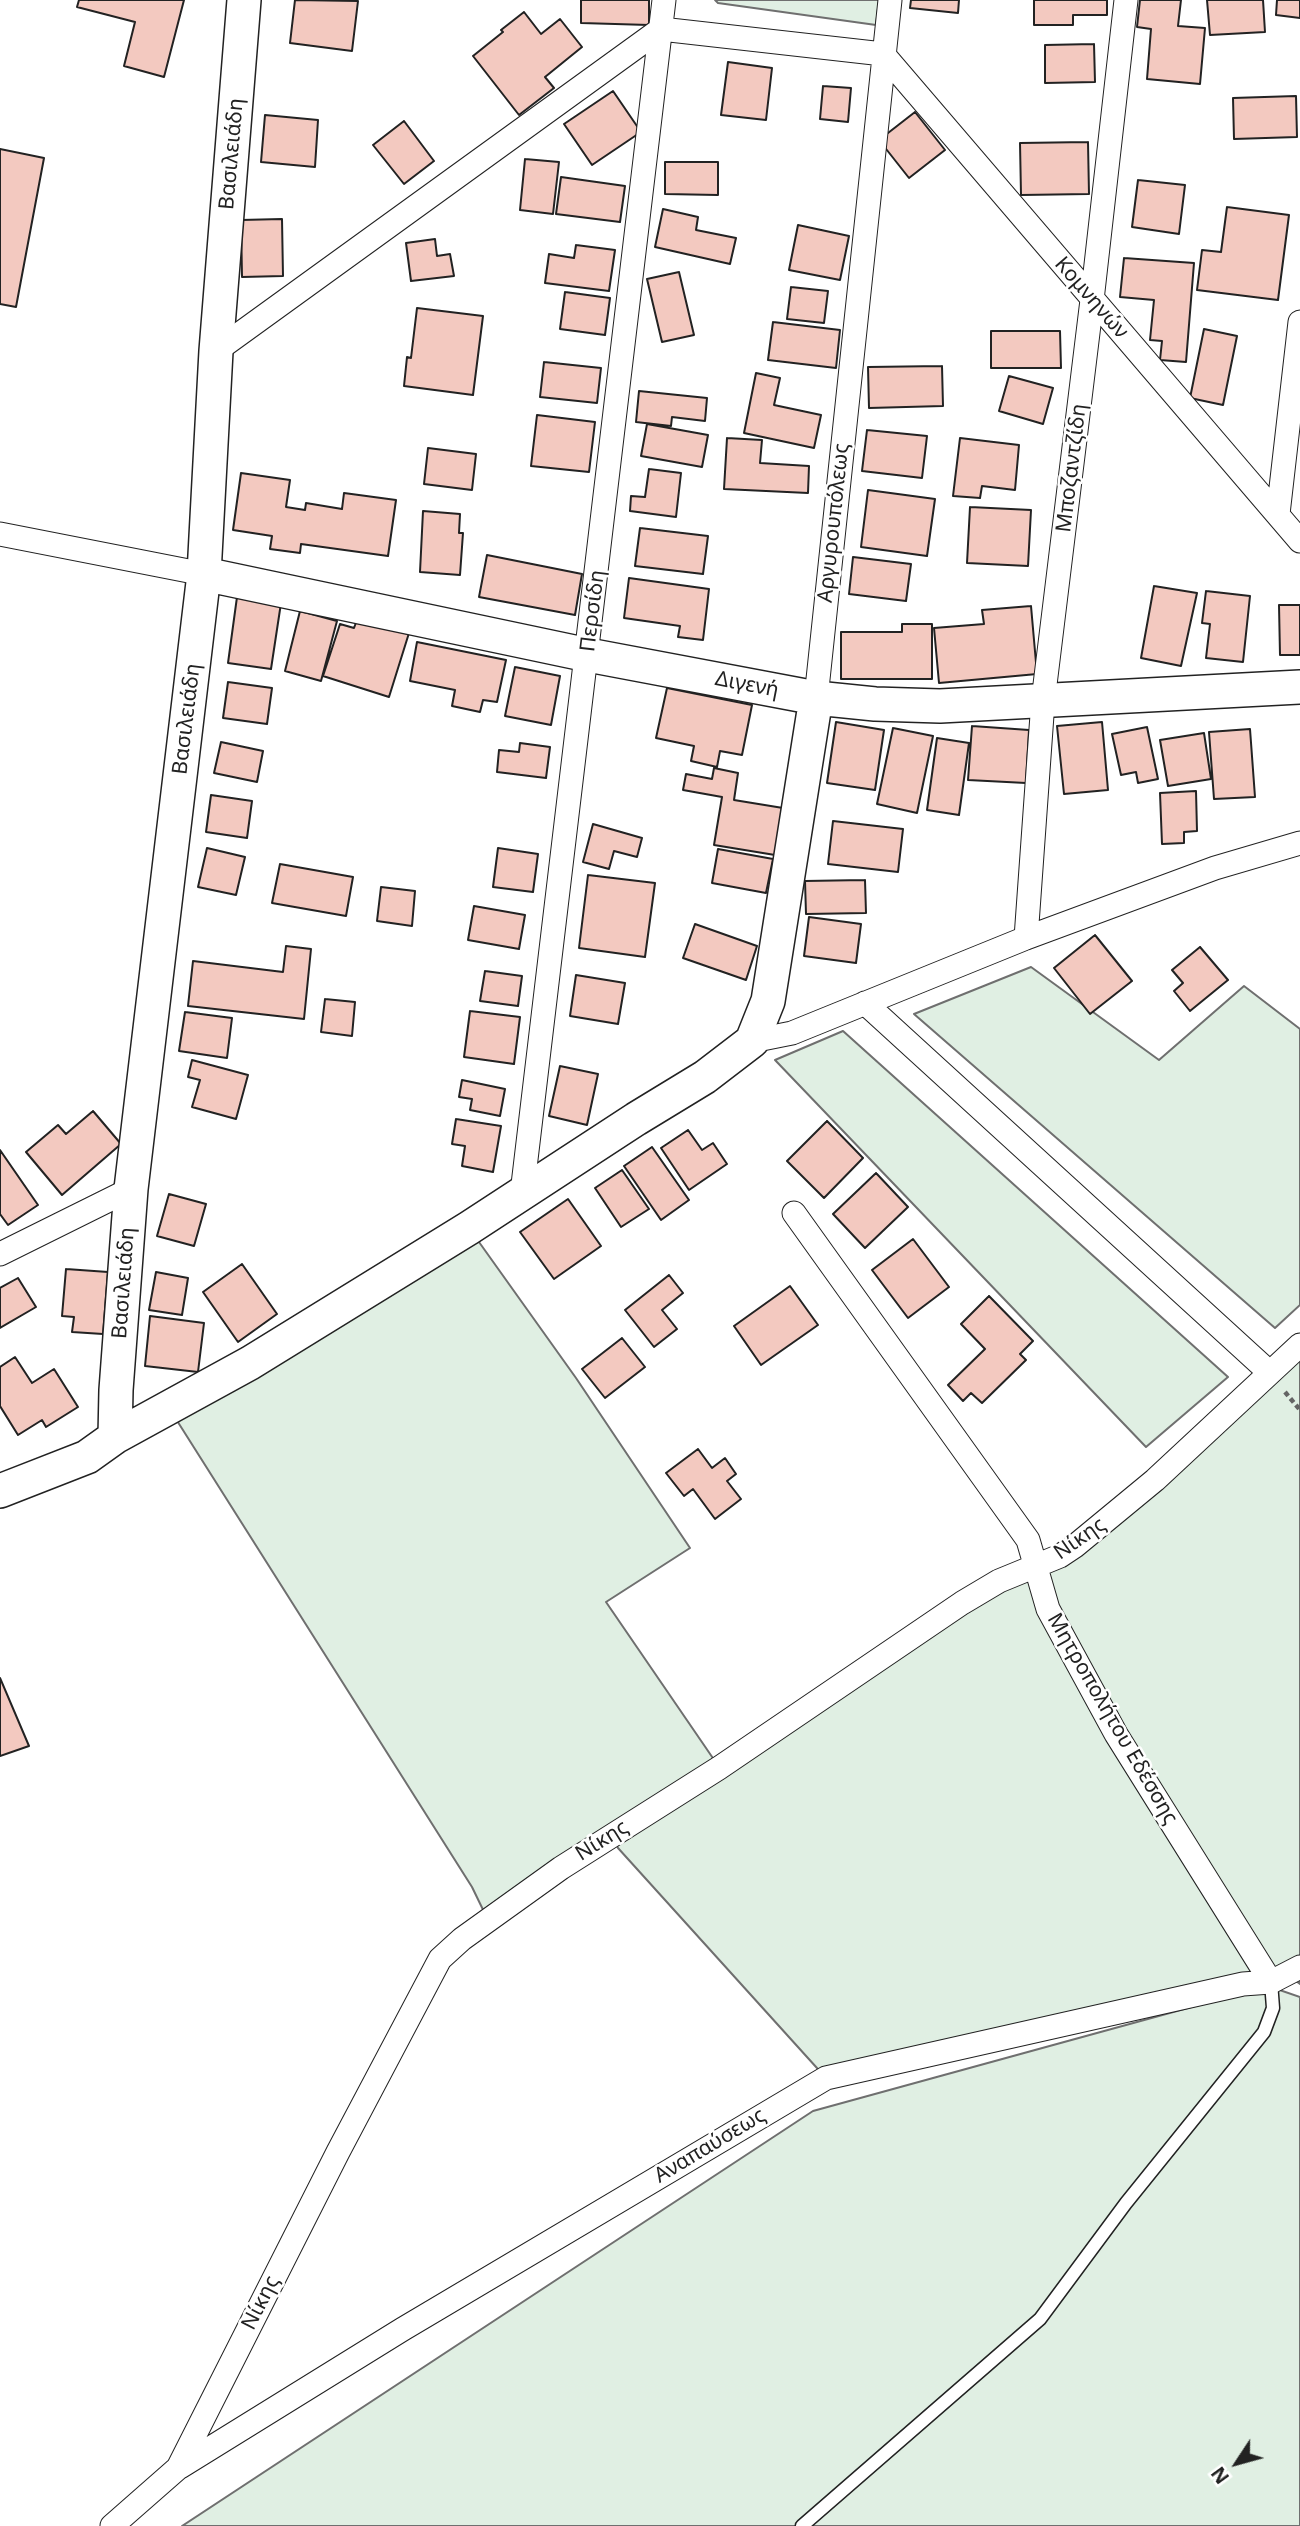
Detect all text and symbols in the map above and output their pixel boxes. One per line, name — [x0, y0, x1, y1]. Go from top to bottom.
street label: Βασιλειάδη — [215, 97, 249, 211]
street label: Κομνηνών — [1049, 252, 1133, 344]
street label: Μποζαντζίδη — [1052, 402, 1092, 534]
street label: Αργυρουπόλεως — [813, 442, 855, 604]
street label: Περσίδη — [575, 569, 611, 653]
street label: Βασιλειάδη — [168, 662, 206, 776]
street label: Διγενή — [713, 666, 781, 704]
street label: Βασιλειάδη — [108, 1226, 140, 1340]
street label: Νίκης — [1049, 1512, 1111, 1566]
street label: Μητροπολήτου Εδέσσης — [1041, 1609, 1183, 1829]
street label: Νίκης — [571, 1815, 633, 1867]
street label: Αναπαύσεως — [650, 2103, 770, 2189]
street label: Νίκης — [237, 2272, 285, 2334]
north arrow — [1202, 2428, 1272, 2498]
text: N — [1205, 2461, 1235, 2489]

